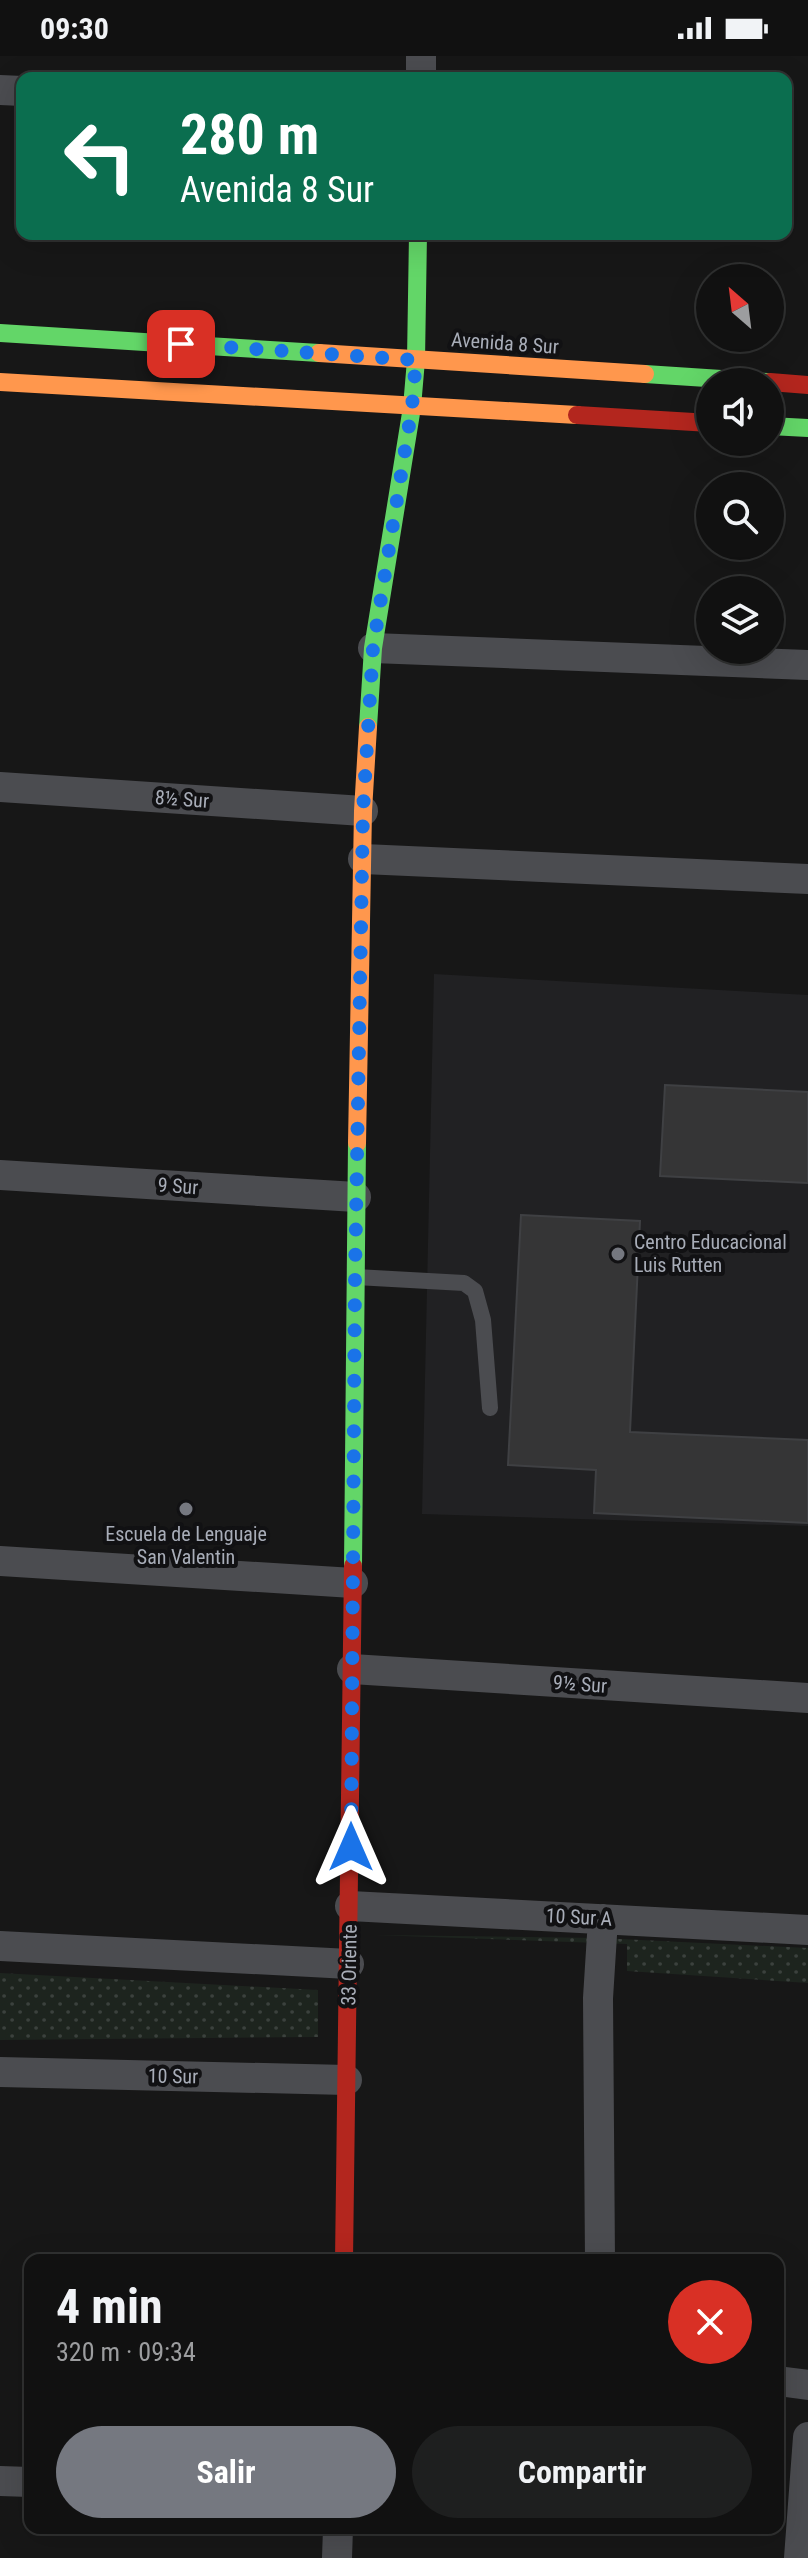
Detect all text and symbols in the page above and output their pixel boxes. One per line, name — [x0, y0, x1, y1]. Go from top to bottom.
text: 09:30 — [40, 11, 109, 46]
text: 280 m — [180, 102, 319, 168]
icon: left — [48, 104, 152, 208]
text: Avenida 8 Sur — [180, 169, 374, 211]
north arrow — [696, 264, 784, 352]
map controls — [696, 264, 784, 664]
pin — [147, 310, 215, 378]
icon: arrive — [159, 322, 203, 366]
street label: Avenida 8 Sur — [450, 327, 560, 359]
button: sound — [696, 368, 784, 456]
button: search — [696, 472, 784, 560]
button: layers — [696, 576, 784, 664]
street label: 8½ Sur — [154, 785, 210, 813]
street label: 9 Sur — [157, 1173, 199, 1199]
place label: Centro Educacional Luis Rutten — [634, 1230, 787, 1277]
marker: Centro Educacional Luis Rutten — [609, 1245, 627, 1263]
marker: Escuela de Lenguaje San Valentin — [177, 1500, 195, 1518]
place label: Escuela de Lenguaje San Valentin — [105, 1522, 267, 1569]
street label: 9½ Sur — [552, 1670, 608, 1698]
position arrow — [309, 1805, 393, 1889]
street label: 10 Sur A — [545, 1903, 613, 1931]
street label: 33 Oriente — [336, 1924, 362, 2006]
street label: 10 Sur — [148, 2064, 198, 2088]
text: 4 min — [56, 2278, 163, 2335]
button: close — [668, 2280, 752, 2364]
text: 320 m · 09:34 — [56, 2337, 196, 2367]
button: Salir — [56, 2426, 396, 2518]
button: Compartir — [412, 2426, 752, 2518]

